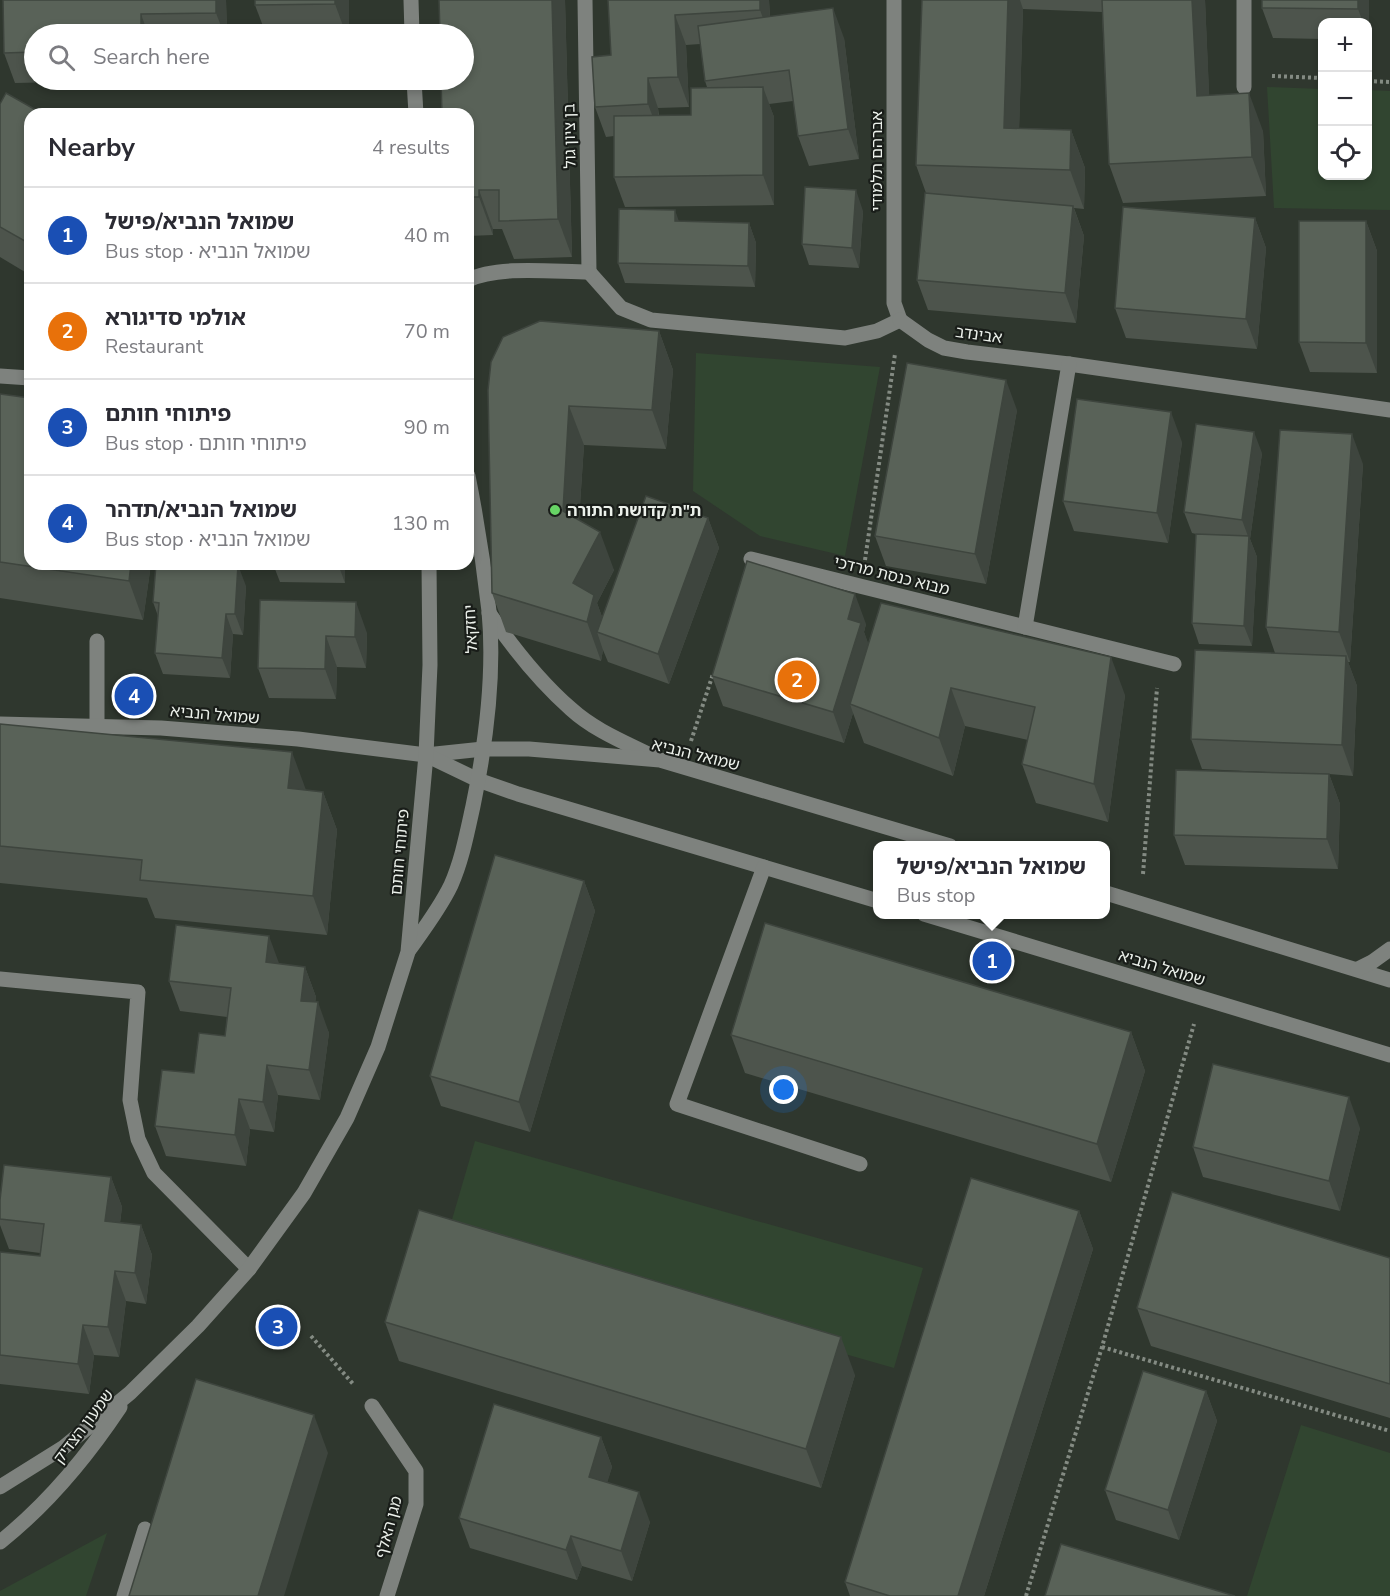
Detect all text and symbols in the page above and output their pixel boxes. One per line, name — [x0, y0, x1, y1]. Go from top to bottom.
map controls — [1318, 18, 1372, 180]
button: + — [1318, 18, 1372, 72]
search box — [24, 24, 474, 90]
icon: search — [45, 41, 78, 74]
text: Search here — [93, 42, 210, 72]
button: − — [1318, 72, 1372, 126]
street label: בן ציון גול — [558, 103, 582, 169]
street label: אברהם תלמודי — [866, 111, 888, 211]
button: locate — [1318, 126, 1372, 180]
text: Nearby — [48, 130, 135, 165]
text: 4 results — [372, 134, 450, 161]
text: שמואל הנביא/פישל — [105, 207, 294, 237]
text: 1 — [62, 222, 74, 249]
text: 40 m — [404, 222, 450, 249]
text: Bus stop · שמואל הנביא — [105, 238, 311, 265]
text: אולמי סדיגורא — [105, 303, 246, 333]
text: 2 — [62, 318, 74, 345]
text: 70 m — [404, 318, 450, 345]
street label: אבינדב — [954, 321, 1004, 349]
text: Restaurant — [105, 333, 203, 360]
text: פיתוחי חותם — [105, 399, 231, 429]
text: 3 — [62, 414, 74, 441]
text: 90 m — [404, 414, 450, 441]
text: Bus stop · פיתוחי חותם — [105, 430, 307, 457]
text: שמואל הנביא/תדהר — [105, 495, 297, 525]
place label: ת"ת קדושת התורה — [567, 500, 701, 522]
marker: ת"ת קדושת התורה — [548, 503, 562, 517]
text: 4 — [62, 510, 74, 537]
text: 130 m — [392, 510, 450, 537]
text: Bus stop · שמואל הנביא — [105, 526, 311, 553]
street label: מבוא כנסת מרדכי — [832, 551, 952, 601]
street label: יחזקאל — [459, 604, 483, 654]
pin: 2 — [778, 658, 816, 702]
pin: 4 — [114, 674, 154, 718]
street label: שמואל הנביא — [169, 700, 261, 730]
street label: שמואל הנביא — [650, 733, 742, 776]
street label: פיתוחי חותם — [385, 808, 415, 896]
popup — [873, 841, 1110, 919]
text: שמואל הנביא/פישל — [897, 852, 1086, 882]
text: Bus stop — [897, 882, 976, 909]
pin: 1 — [972, 938, 1012, 984]
street label: שמואל הנביא — [1116, 944, 1208, 992]
your location — [769, 1075, 798, 1104]
pin: 3 — [258, 1304, 298, 1350]
street label: שמעון הצדיק — [49, 1385, 119, 1468]
street label: מגן האלף — [370, 1494, 408, 1561]

